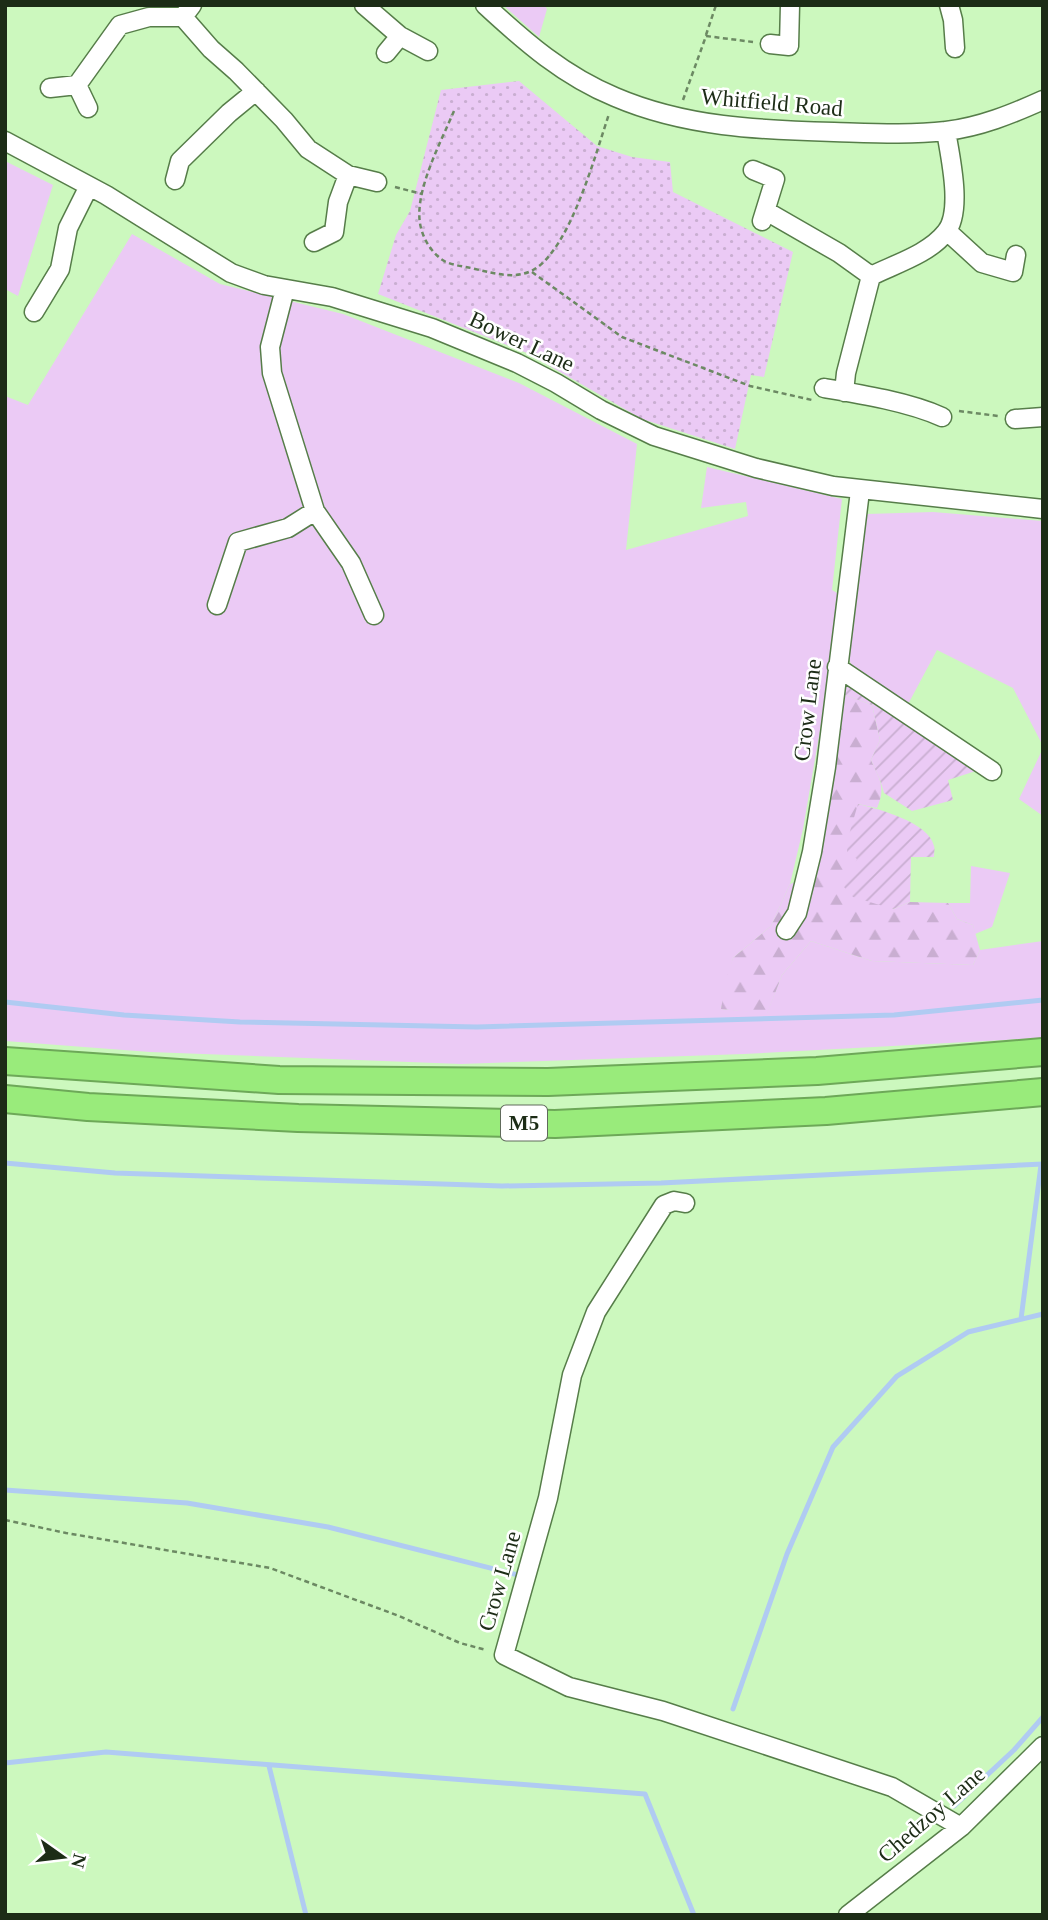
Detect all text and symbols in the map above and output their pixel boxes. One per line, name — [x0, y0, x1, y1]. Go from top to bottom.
street label: Whitfield Road — [700, 84, 844, 121]
street label: Bower Lane — [465, 306, 578, 377]
street label: Crow Lane — [789, 658, 826, 763]
road number: M5 — [501, 1106, 547, 1140]
street label: Crow Lane — [473, 1528, 526, 1634]
street label: Chedzoy Lane — [873, 1761, 990, 1868]
north arrow — [28, 1822, 98, 1892]
text: N — [67, 1852, 91, 1870]

